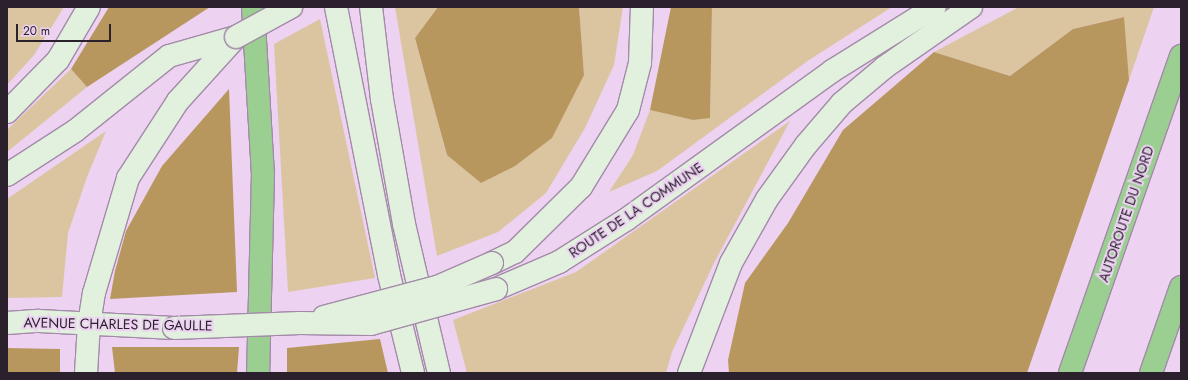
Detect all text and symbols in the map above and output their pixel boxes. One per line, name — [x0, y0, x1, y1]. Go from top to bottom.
scale bar — [18, 16, 113, 42]
text: 20 m — [23, 22, 50, 40]
street label: AUTOROUTE DU NORD — [1095, 144, 1157, 284]
street label: ROUTE DE LA COMMUNE — [566, 159, 706, 261]
street label: AVENUE CHARLES DE GAULLE — [23, 314, 213, 334]

